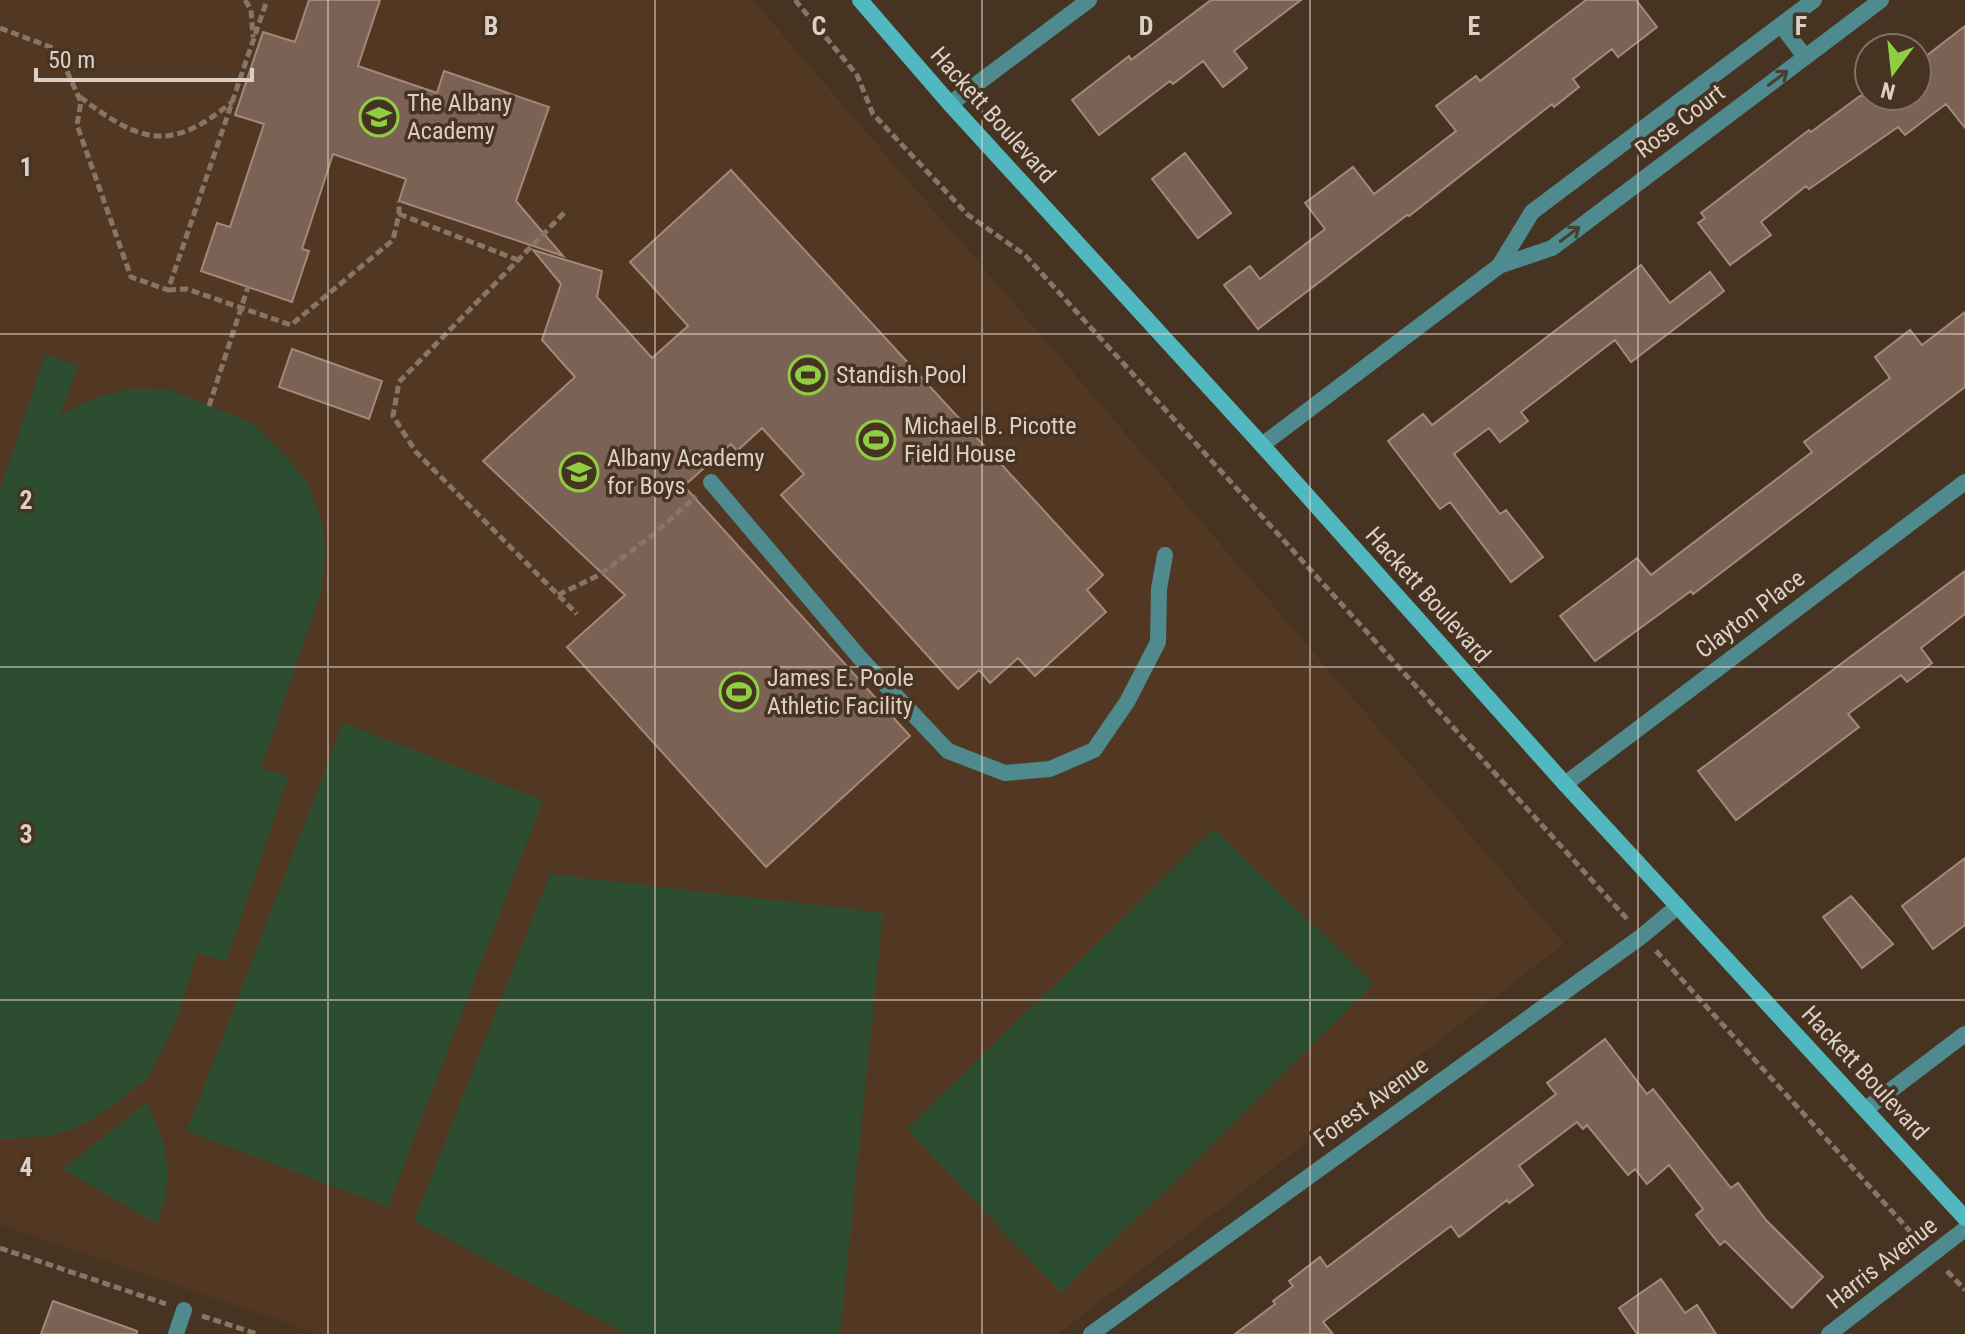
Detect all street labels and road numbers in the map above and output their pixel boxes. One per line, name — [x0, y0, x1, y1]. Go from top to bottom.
street label: Hackett Boulevard — [925, 41, 1061, 189]
street label: Rose Court — [1630, 78, 1730, 164]
street label: Hackett Boulevard — [1360, 521, 1496, 669]
street label: Clayton Place — [1690, 564, 1810, 664]
street label: Hackett Boulevard — [1796, 1000, 1934, 1146]
street label: Forest Avenue — [1308, 1051, 1434, 1153]
street label: Harris Avenue — [1821, 1211, 1943, 1315]

